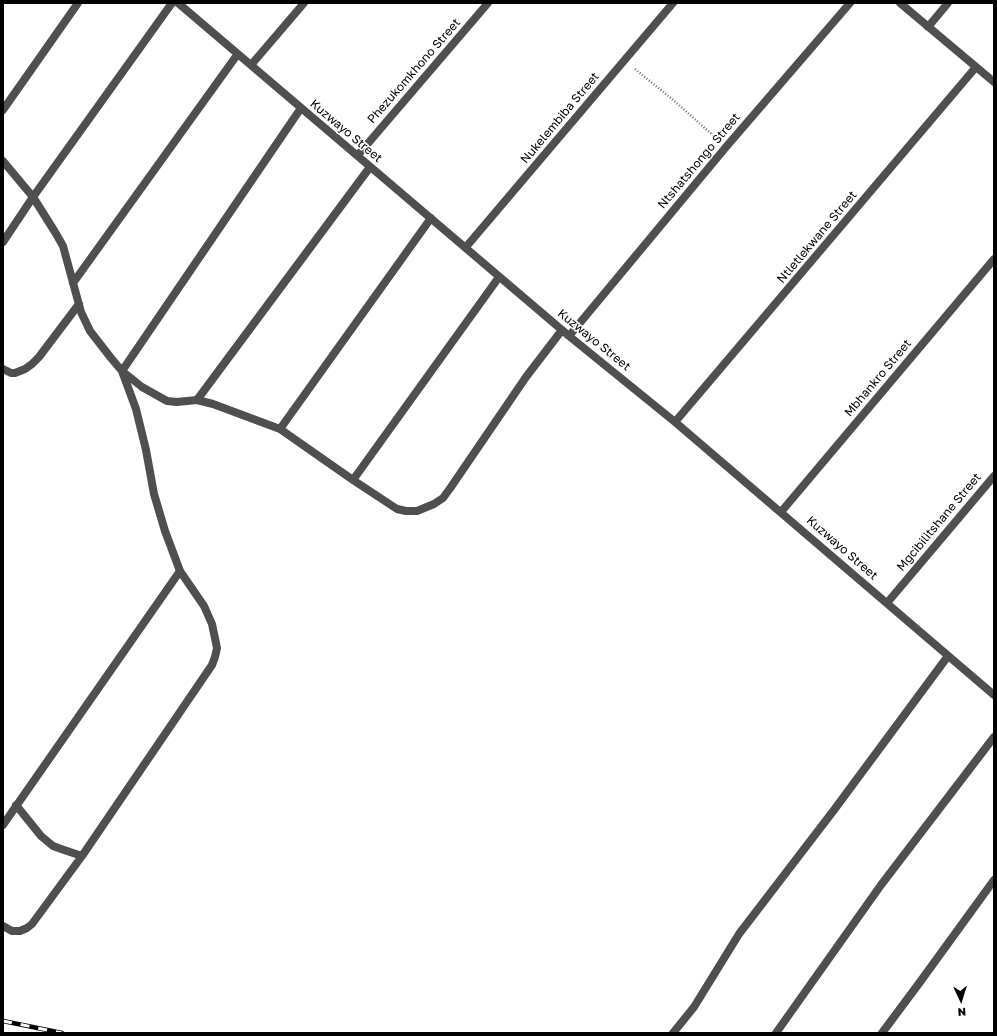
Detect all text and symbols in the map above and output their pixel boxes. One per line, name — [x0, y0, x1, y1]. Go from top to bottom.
street label: Phezukomkhono Street — [364, 16, 464, 126]
street label: Nukelembiba Street — [518, 70, 602, 166]
street label: Kuzwayo Street — [307, 97, 385, 165]
street label: Ntshatshongo Street — [655, 110, 743, 212]
street label: Ntletlekwane Street — [774, 188, 860, 286]
street label: Kuzwayo Street — [555, 306, 633, 374]
street label: Mbhankro Street — [842, 336, 914, 420]
street label: Mgcibilitshane Street — [894, 470, 984, 574]
street label: Kuzwayo Street — [803, 513, 881, 583]
north arrow — [941, 980, 981, 1020]
text: N — [957, 1006, 967, 1019]

